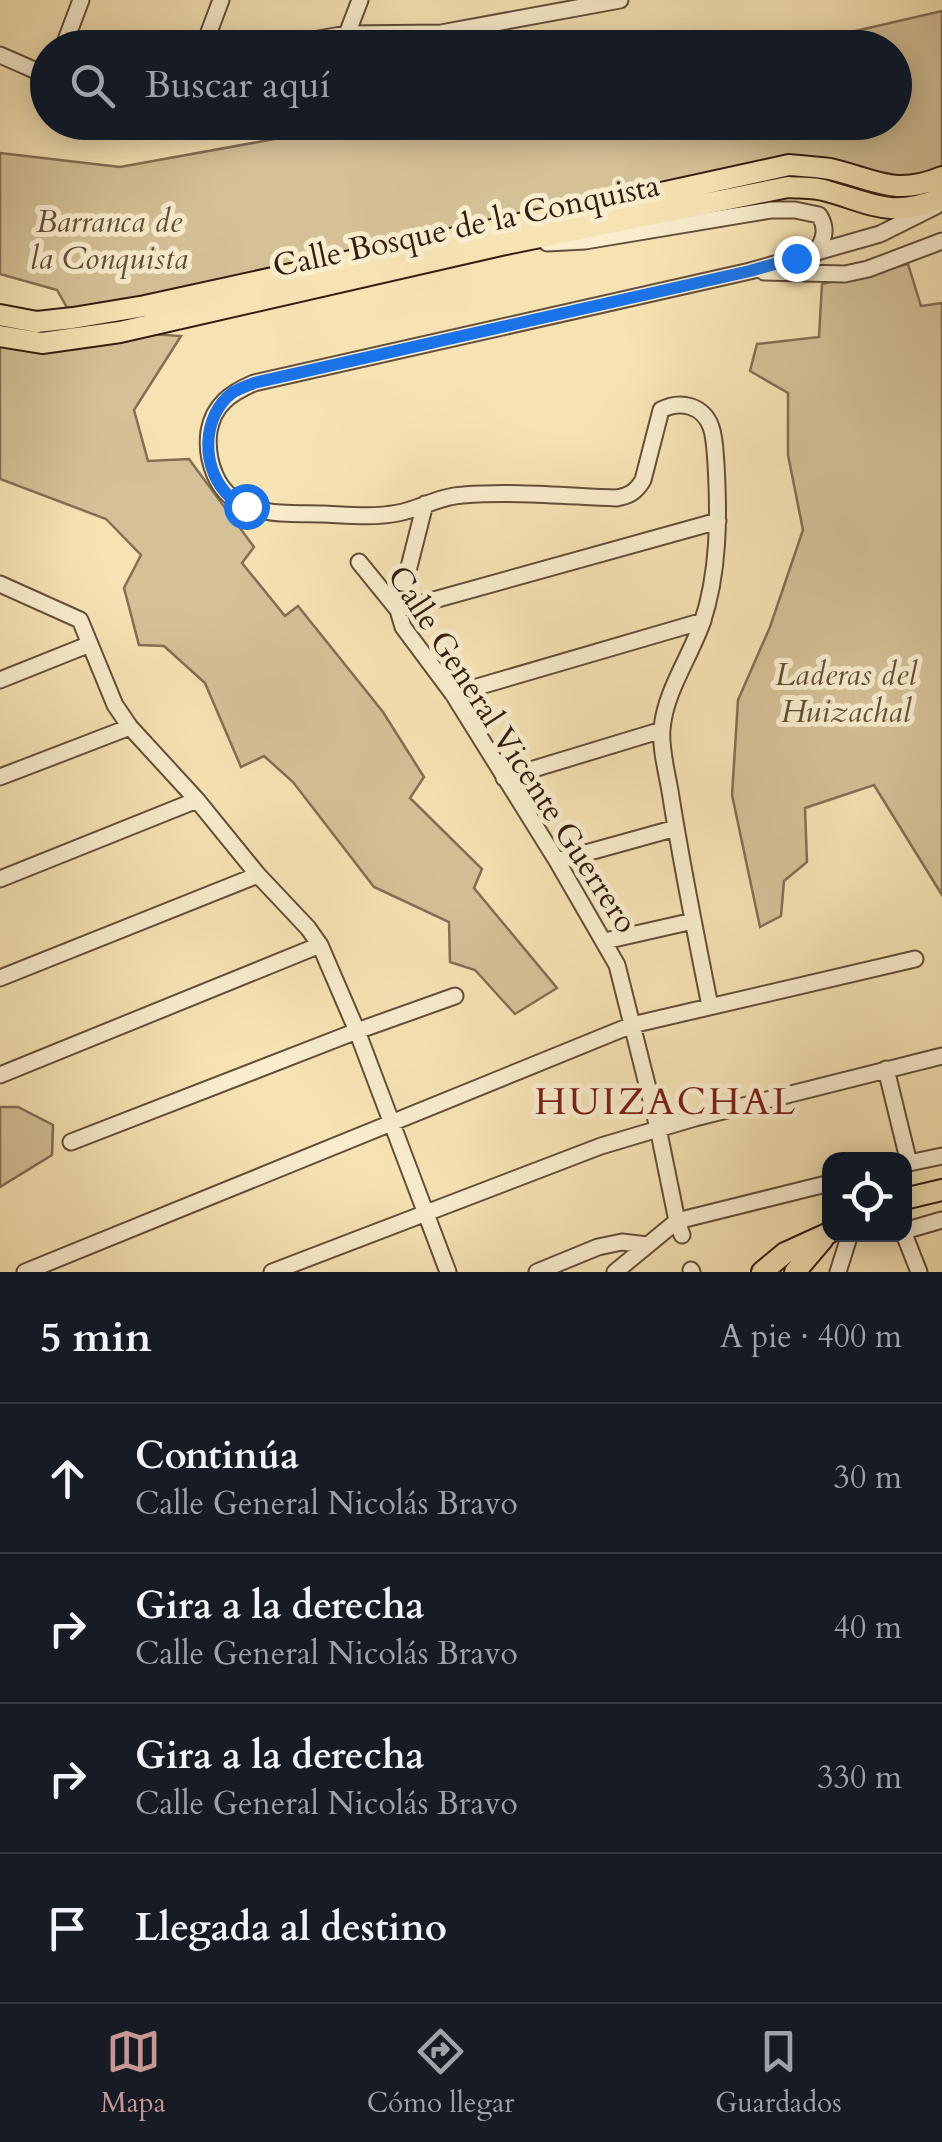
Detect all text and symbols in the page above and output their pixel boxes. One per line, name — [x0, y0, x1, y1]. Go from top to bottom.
search box — [30, 30, 912, 140]
icon: search — [65, 58, 120, 113]
text: Buscar aquí — [145, 59, 331, 111]
street label: Calle Bosque de la Conquista — [269, 163, 664, 288]
park label: Barranca de la Conquista — [30, 200, 188, 281]
route end — [774, 236, 820, 282]
route start — [224, 484, 270, 530]
street label: Calle General Vicente Guerrero — [377, 557, 648, 942]
park label: Laderas del Huizachal — [775, 653, 918, 734]
district label: HUIZACHAL — [534, 1076, 798, 1128]
map controls — [822, 1152, 912, 1242]
button: locate — [822, 1152, 912, 1242]
text: 5 min — [40, 1309, 152, 1366]
text: A pie · 400 m — [720, 1315, 902, 1359]
text: Continúa — [135, 1430, 299, 1482]
icon: ahead — [40, 1451, 95, 1506]
text: 30 m — [834, 1456, 902, 1500]
text: Calle General Nicolás Bravo — [135, 1482, 518, 1526]
text: Gira a la derecha — [135, 1580, 424, 1632]
icon: right — [40, 1601, 95, 1656]
text: 40 m — [834, 1606, 902, 1650]
text: Calle General Nicolás Bravo — [135, 1632, 518, 1676]
text: Gira a la derecha — [135, 1730, 424, 1782]
icon: right — [40, 1751, 95, 1806]
text: 330 m — [817, 1756, 902, 1800]
text: Calle General Nicolás Bravo — [135, 1782, 518, 1826]
icon: arrive — [40, 1901, 95, 1956]
text: Llegada al destino — [135, 1902, 447, 1954]
tab: Mapa — [100, 2024, 166, 2122]
tab: Cómo llegar — [367, 2024, 515, 2122]
tab: Guardados — [715, 2024, 842, 2122]

